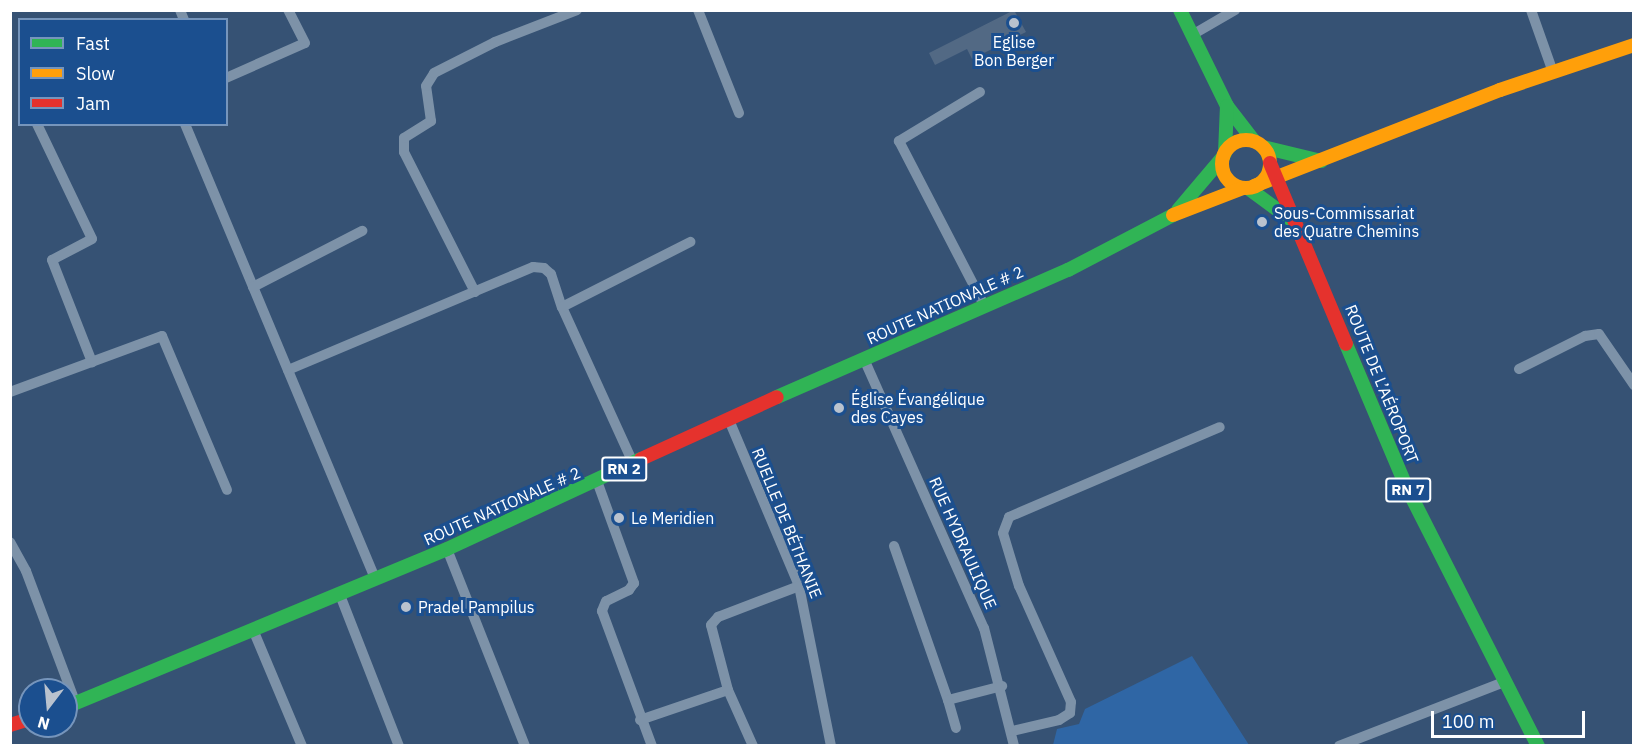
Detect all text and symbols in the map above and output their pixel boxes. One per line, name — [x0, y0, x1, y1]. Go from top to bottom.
marker: Eglise Bon Berger — [1007, 16, 1021, 30]
legend — [18, 18, 228, 126]
text: Fast — [76, 32, 110, 55]
place label: Eglise Bon Berger — [974, 32, 1054, 70]
text: Slow — [76, 62, 115, 85]
text: Jam — [76, 92, 111, 115]
place label: Sous-Commissariat des Quatre Chemins — [1274, 203, 1419, 241]
marker: Sous-Commissariat des Quatre Chemins — [1255, 215, 1269, 229]
street label: ROUTE NATIONALE # 2 — [864, 262, 1026, 348]
street label: ROUTE DE L’AÉROPORT — [1341, 302, 1423, 466]
place label: Église Évangélique des Cayes — [851, 389, 985, 427]
marker: Église Évangélique des Cayes — [832, 401, 846, 415]
street label: RUELLE DE BÉTHANIE — [748, 445, 826, 601]
road number: RN 2 — [600, 457, 648, 481]
street label: ROUTE NATIONALE # 2 — [421, 463, 583, 549]
street label: RUE HYDRAULIQUE — [925, 474, 1001, 612]
road number: RN 7 — [1384, 478, 1432, 502]
place label: Le Meridien — [631, 508, 714, 528]
marker: Le Meridien — [612, 511, 626, 525]
place label: Pradel Pampilus — [418, 597, 535, 617]
marker: Pradel Pampilus — [399, 600, 413, 614]
north arrow — [18, 678, 78, 738]
scale bar — [1434, 699, 1588, 737]
text: 100 m — [1442, 710, 1494, 733]
text: N — [35, 712, 52, 735]

